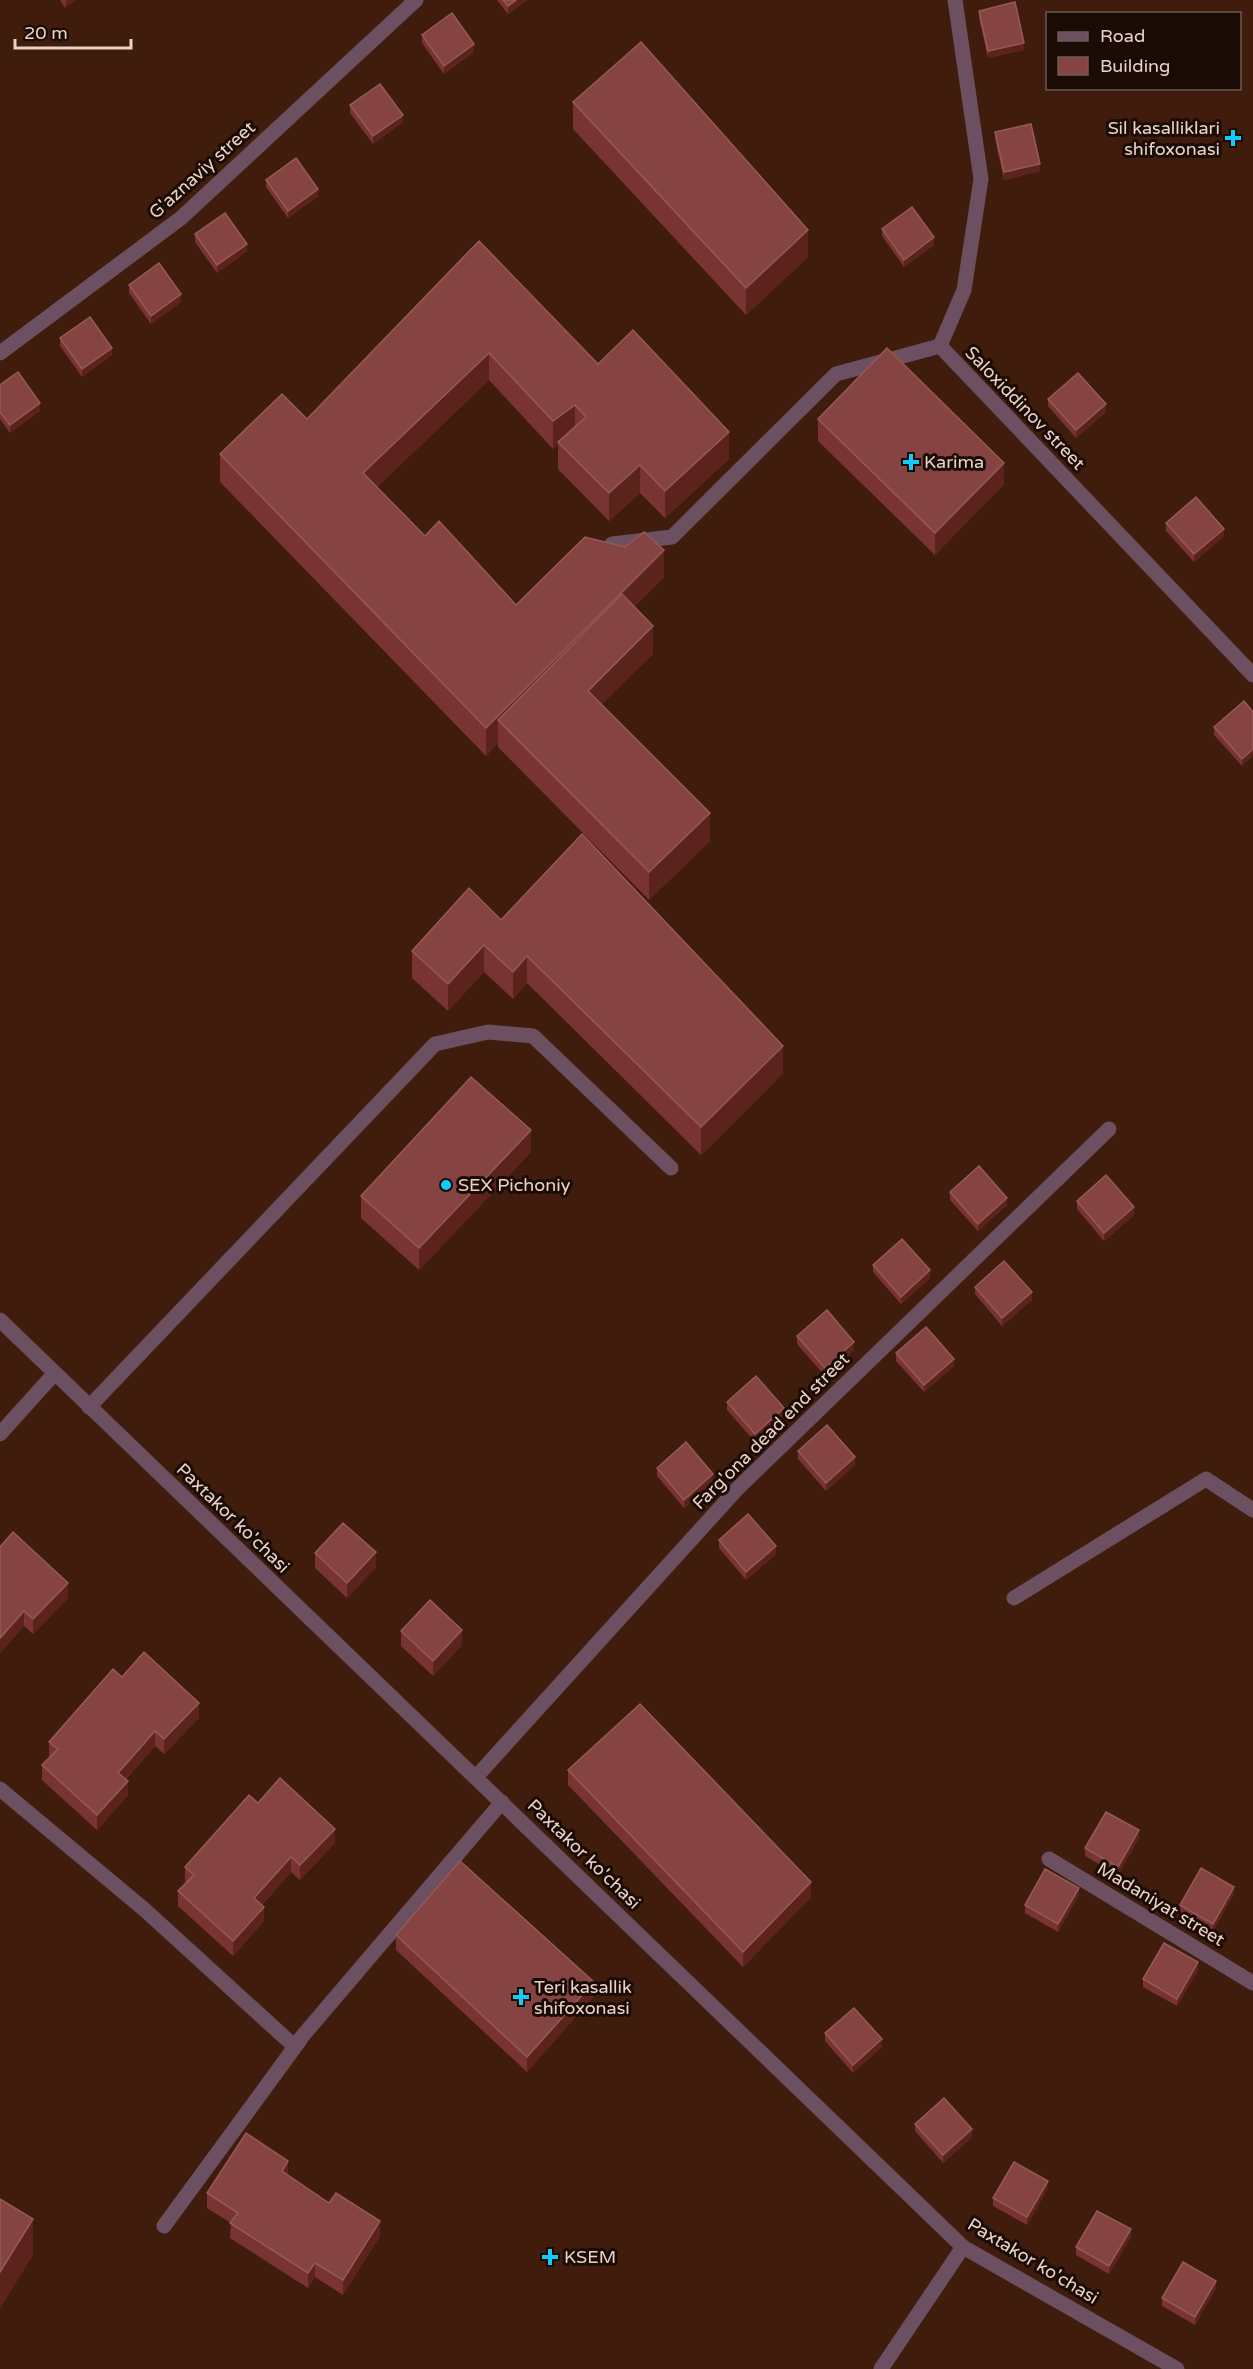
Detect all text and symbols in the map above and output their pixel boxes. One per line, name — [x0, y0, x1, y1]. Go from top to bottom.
scale bar — [15, 12, 130, 50]
legend — [1046, 12, 1241, 90]
text: 20 m — [24, 22, 68, 44]
text: Road — [1100, 25, 1145, 47]
text: Building — [1100, 55, 1170, 77]
street label: G'aznaviy street — [144, 116, 260, 223]
place label: Sil kasalliklari shifoxonasi — [1108, 117, 1220, 160]
marker: Sil kasalliklari shifoxonasi — [1224, 129, 1242, 147]
street label: Saloxiddinov street — [960, 342, 1090, 474]
place label: Karima — [924, 451, 984, 473]
marker: Karima — [902, 453, 920, 471]
place label: SEX Pichoniy — [458, 1174, 571, 1196]
marker: SEX Pichoniy — [439, 1178, 453, 1192]
street label: Farg'ona dead end street — [688, 1348, 854, 1514]
street label: Paxtakor ko'chasi — [172, 1458, 294, 1578]
street label: Paxtakor ko'chasi — [523, 1794, 645, 1914]
street label: Madaniyat street — [1093, 1857, 1229, 1951]
place label: Teri kasallik shifoxonasi — [534, 1976, 632, 2019]
marker: Teri kasallik shifoxonasi — [512, 1988, 530, 2006]
street label: Paxtakor ko'chasi — [964, 2213, 1102, 2309]
place label: KSEM — [564, 2246, 616, 2268]
marker: KSEM — [541, 2248, 559, 2266]

